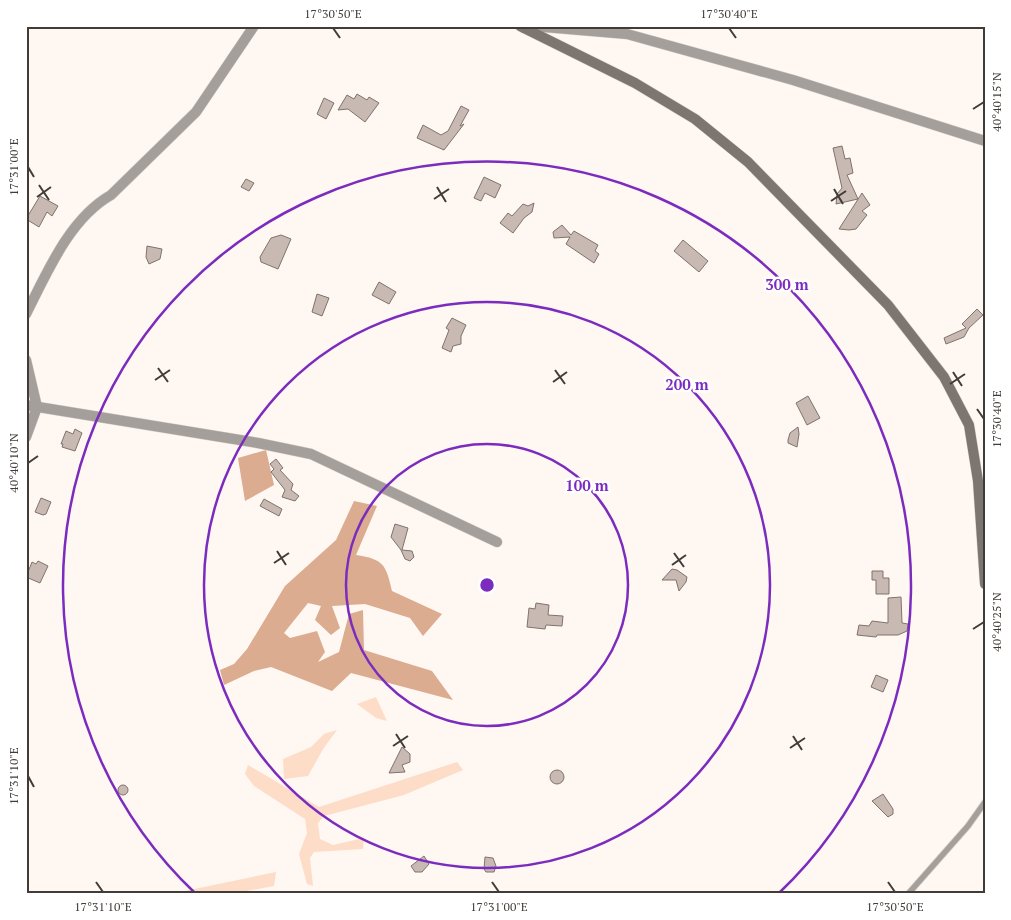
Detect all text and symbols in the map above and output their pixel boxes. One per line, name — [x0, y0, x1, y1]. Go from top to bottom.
text: 17°30'50"E — [304, 6, 362, 21]
text: 17°30'40"E — [700, 6, 758, 21]
text: 40°40'15"N — [989, 72, 1004, 132]
text: 17°31'00"E — [6, 138, 21, 196]
text: 300 m — [765, 274, 809, 294]
text: 200 m — [665, 374, 709, 394]
text: 17°30'40"E — [989, 390, 1004, 448]
text: 40°40'10"N — [6, 433, 21, 493]
text: 100 m — [565, 475, 609, 495]
centre of rings — [478, 576, 496, 594]
text: 40°40'25"N — [989, 592, 1004, 652]
text: 17°31'10"E — [6, 747, 21, 805]
text: 17°31'10"E — [74, 899, 132, 914]
text: 17°31'00"E — [470, 899, 528, 914]
text: 17°30'50"E — [866, 899, 924, 914]

